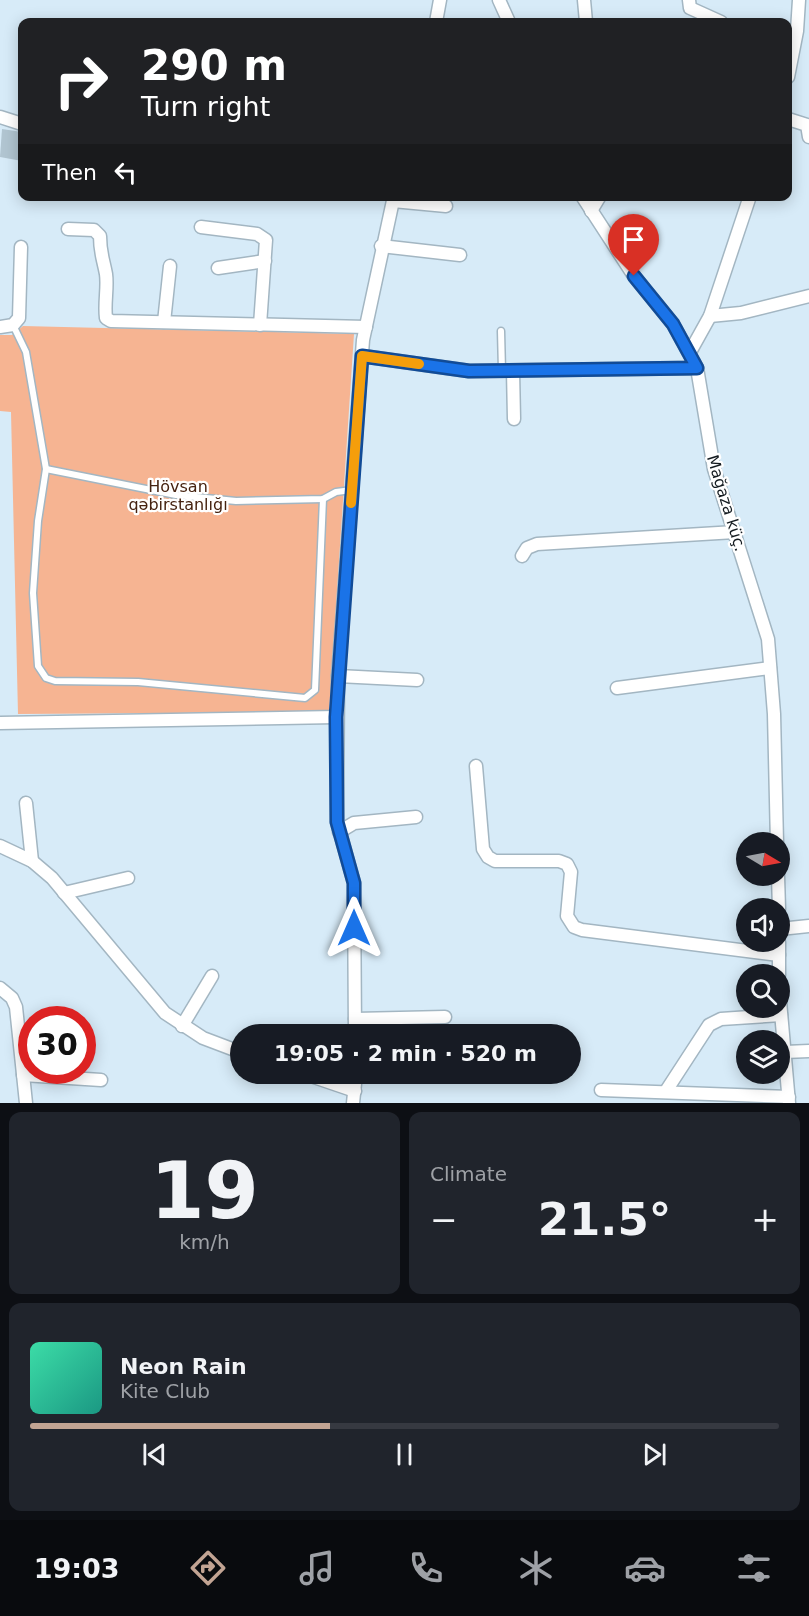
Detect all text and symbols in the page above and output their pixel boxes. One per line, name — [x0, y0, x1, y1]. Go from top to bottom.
text: 290 m — [141, 41, 287, 90]
icon: right — [42, 42, 120, 120]
text: Turn right — [141, 91, 270, 122]
icon: left — [109, 156, 142, 189]
text: Then — [42, 160, 97, 185]
pin — [608, 214, 659, 276]
icon: arrive — [617, 223, 650, 256]
street label: Mağaza küç. — [703, 453, 750, 554]
park label: Hövsan qəbirstanlığı — [128, 477, 228, 514]
north arrow — [736, 832, 790, 886]
map controls — [736, 832, 790, 1084]
position arrow — [322, 896, 386, 960]
button: sound — [736, 898, 790, 952]
button: search — [736, 964, 790, 1018]
speed limit sign: 30 — [18, 1006, 96, 1084]
button: layers — [736, 1030, 790, 1084]
text: 19:05 · 2 min · 520 m — [274, 1041, 537, 1066]
text: 19 — [150, 1146, 259, 1236]
text: Climate — [430, 1162, 507, 1186]
text: 21.5° — [538, 1193, 671, 1246]
text: − — [430, 1200, 458, 1239]
text: + — [751, 1200, 779, 1239]
text: km/h — [179, 1230, 230, 1254]
text: Neon Rain — [120, 1354, 247, 1379]
text: Kite Club — [120, 1379, 210, 1403]
icon: previous — [138, 1438, 171, 1471]
icon: pause — [388, 1438, 421, 1471]
icon: next — [638, 1438, 671, 1471]
icon: directions — [187, 1547, 229, 1589]
icon: music — [296, 1547, 338, 1589]
icon: phone — [405, 1547, 447, 1589]
icon: climate — [515, 1547, 557, 1589]
icon: car — [624, 1547, 666, 1589]
icon: filters — [733, 1547, 775, 1589]
text: 19:03 — [34, 1553, 120, 1584]

